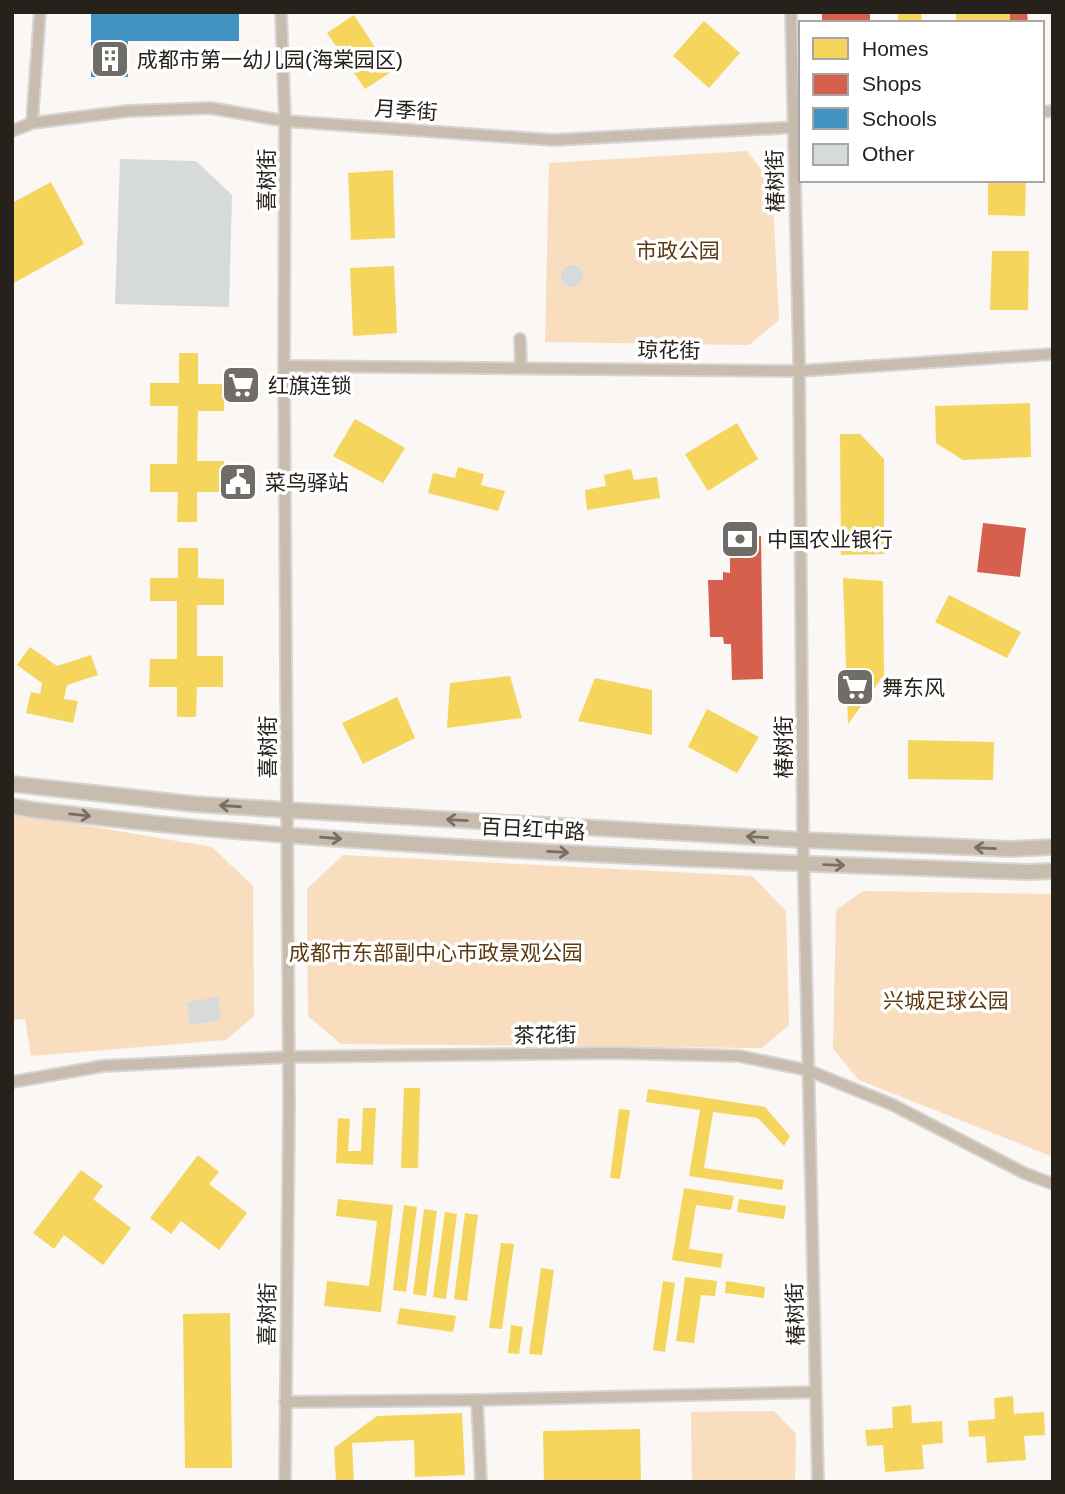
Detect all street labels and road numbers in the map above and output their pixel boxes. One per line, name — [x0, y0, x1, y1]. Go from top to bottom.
street label: 月季街 — [374, 96, 438, 124]
street label: 喜树街 — [255, 149, 278, 212]
street label: 椿树街 — [763, 149, 787, 213]
street label: 琼花街 — [637, 338, 701, 362]
street label: 喜树街 — [256, 716, 279, 779]
street label: 椿树街 — [772, 716, 795, 779]
street label: 百日红中路 — [480, 815, 586, 843]
street label: 茶花街 — [513, 1023, 577, 1047]
street label: 喜树街 — [255, 1282, 279, 1346]
street label: 椿树街 — [782, 1282, 808, 1346]

